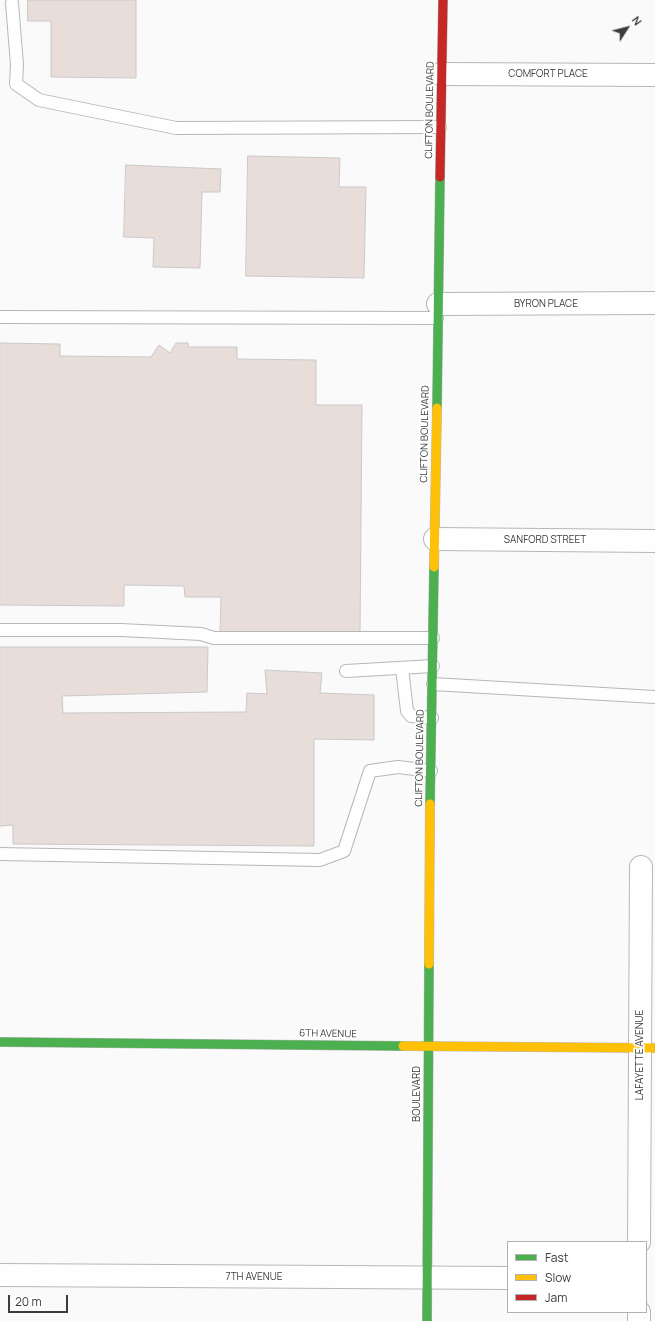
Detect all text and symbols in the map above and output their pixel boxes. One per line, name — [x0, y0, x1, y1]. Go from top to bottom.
north arrow — [607, 8, 647, 48]
text: N — [629, 13, 646, 28]
street label: CLIFTON BOULEVARD — [423, 61, 437, 159]
street label: COMFORT PLACE — [508, 68, 588, 80]
street label: BYRON PLACE — [514, 298, 578, 310]
street label: CLIFTON BOULEVARD — [418, 385, 432, 483]
street label: SANFORD STREET — [504, 534, 586, 546]
street label: CLIFTON BOULEVARD — [413, 709, 427, 807]
street label: LAFAYETTE AVENUE — [634, 1010, 646, 1100]
street label: 6TH AVENUE — [299, 1027, 357, 1041]
street label: BOULEVARD — [411, 1066, 423, 1122]
legend — [507, 1241, 647, 1313]
text: Fast — [545, 1249, 569, 1266]
text: Slow — [545, 1269, 571, 1286]
street label: 7TH AVENUE — [226, 1271, 282, 1283]
scale bar — [10, 1287, 70, 1313]
text: Jam — [545, 1289, 567, 1306]
text: 20 m — [15, 1293, 42, 1310]

